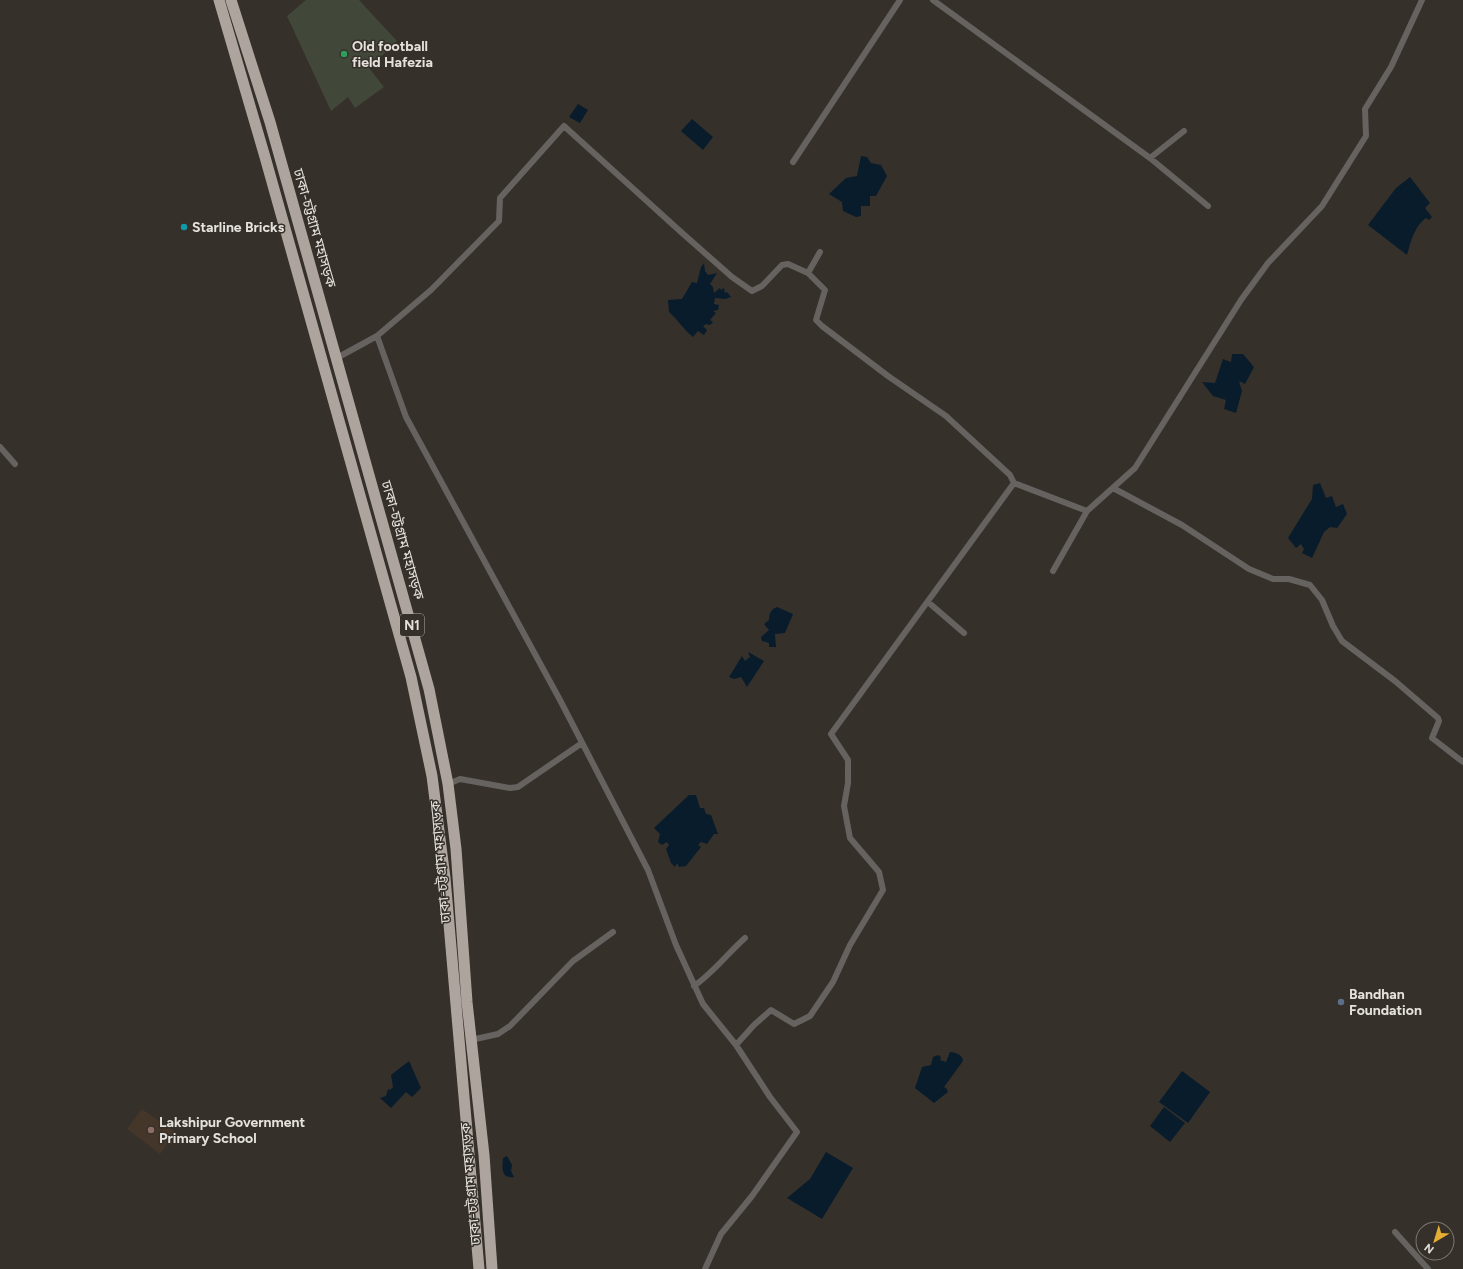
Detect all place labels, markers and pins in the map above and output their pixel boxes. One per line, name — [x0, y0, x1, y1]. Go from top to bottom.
place label: Old football field Hafezia — [352, 38, 433, 71]
marker: Old football field Hafezia — [339, 49, 349, 59]
place label: Starline Bricks — [192, 219, 285, 236]
marker: Starline Bricks — [179, 222, 189, 232]
place label: Bandhan Foundation — [1349, 986, 1422, 1019]
marker: Bandhan Foundation — [1336, 997, 1346, 1007]
place label: Lakshipur Government Primary School — [159, 1114, 305, 1147]
marker: Lakshipur Government Primary School — [146, 1125, 156, 1135]

